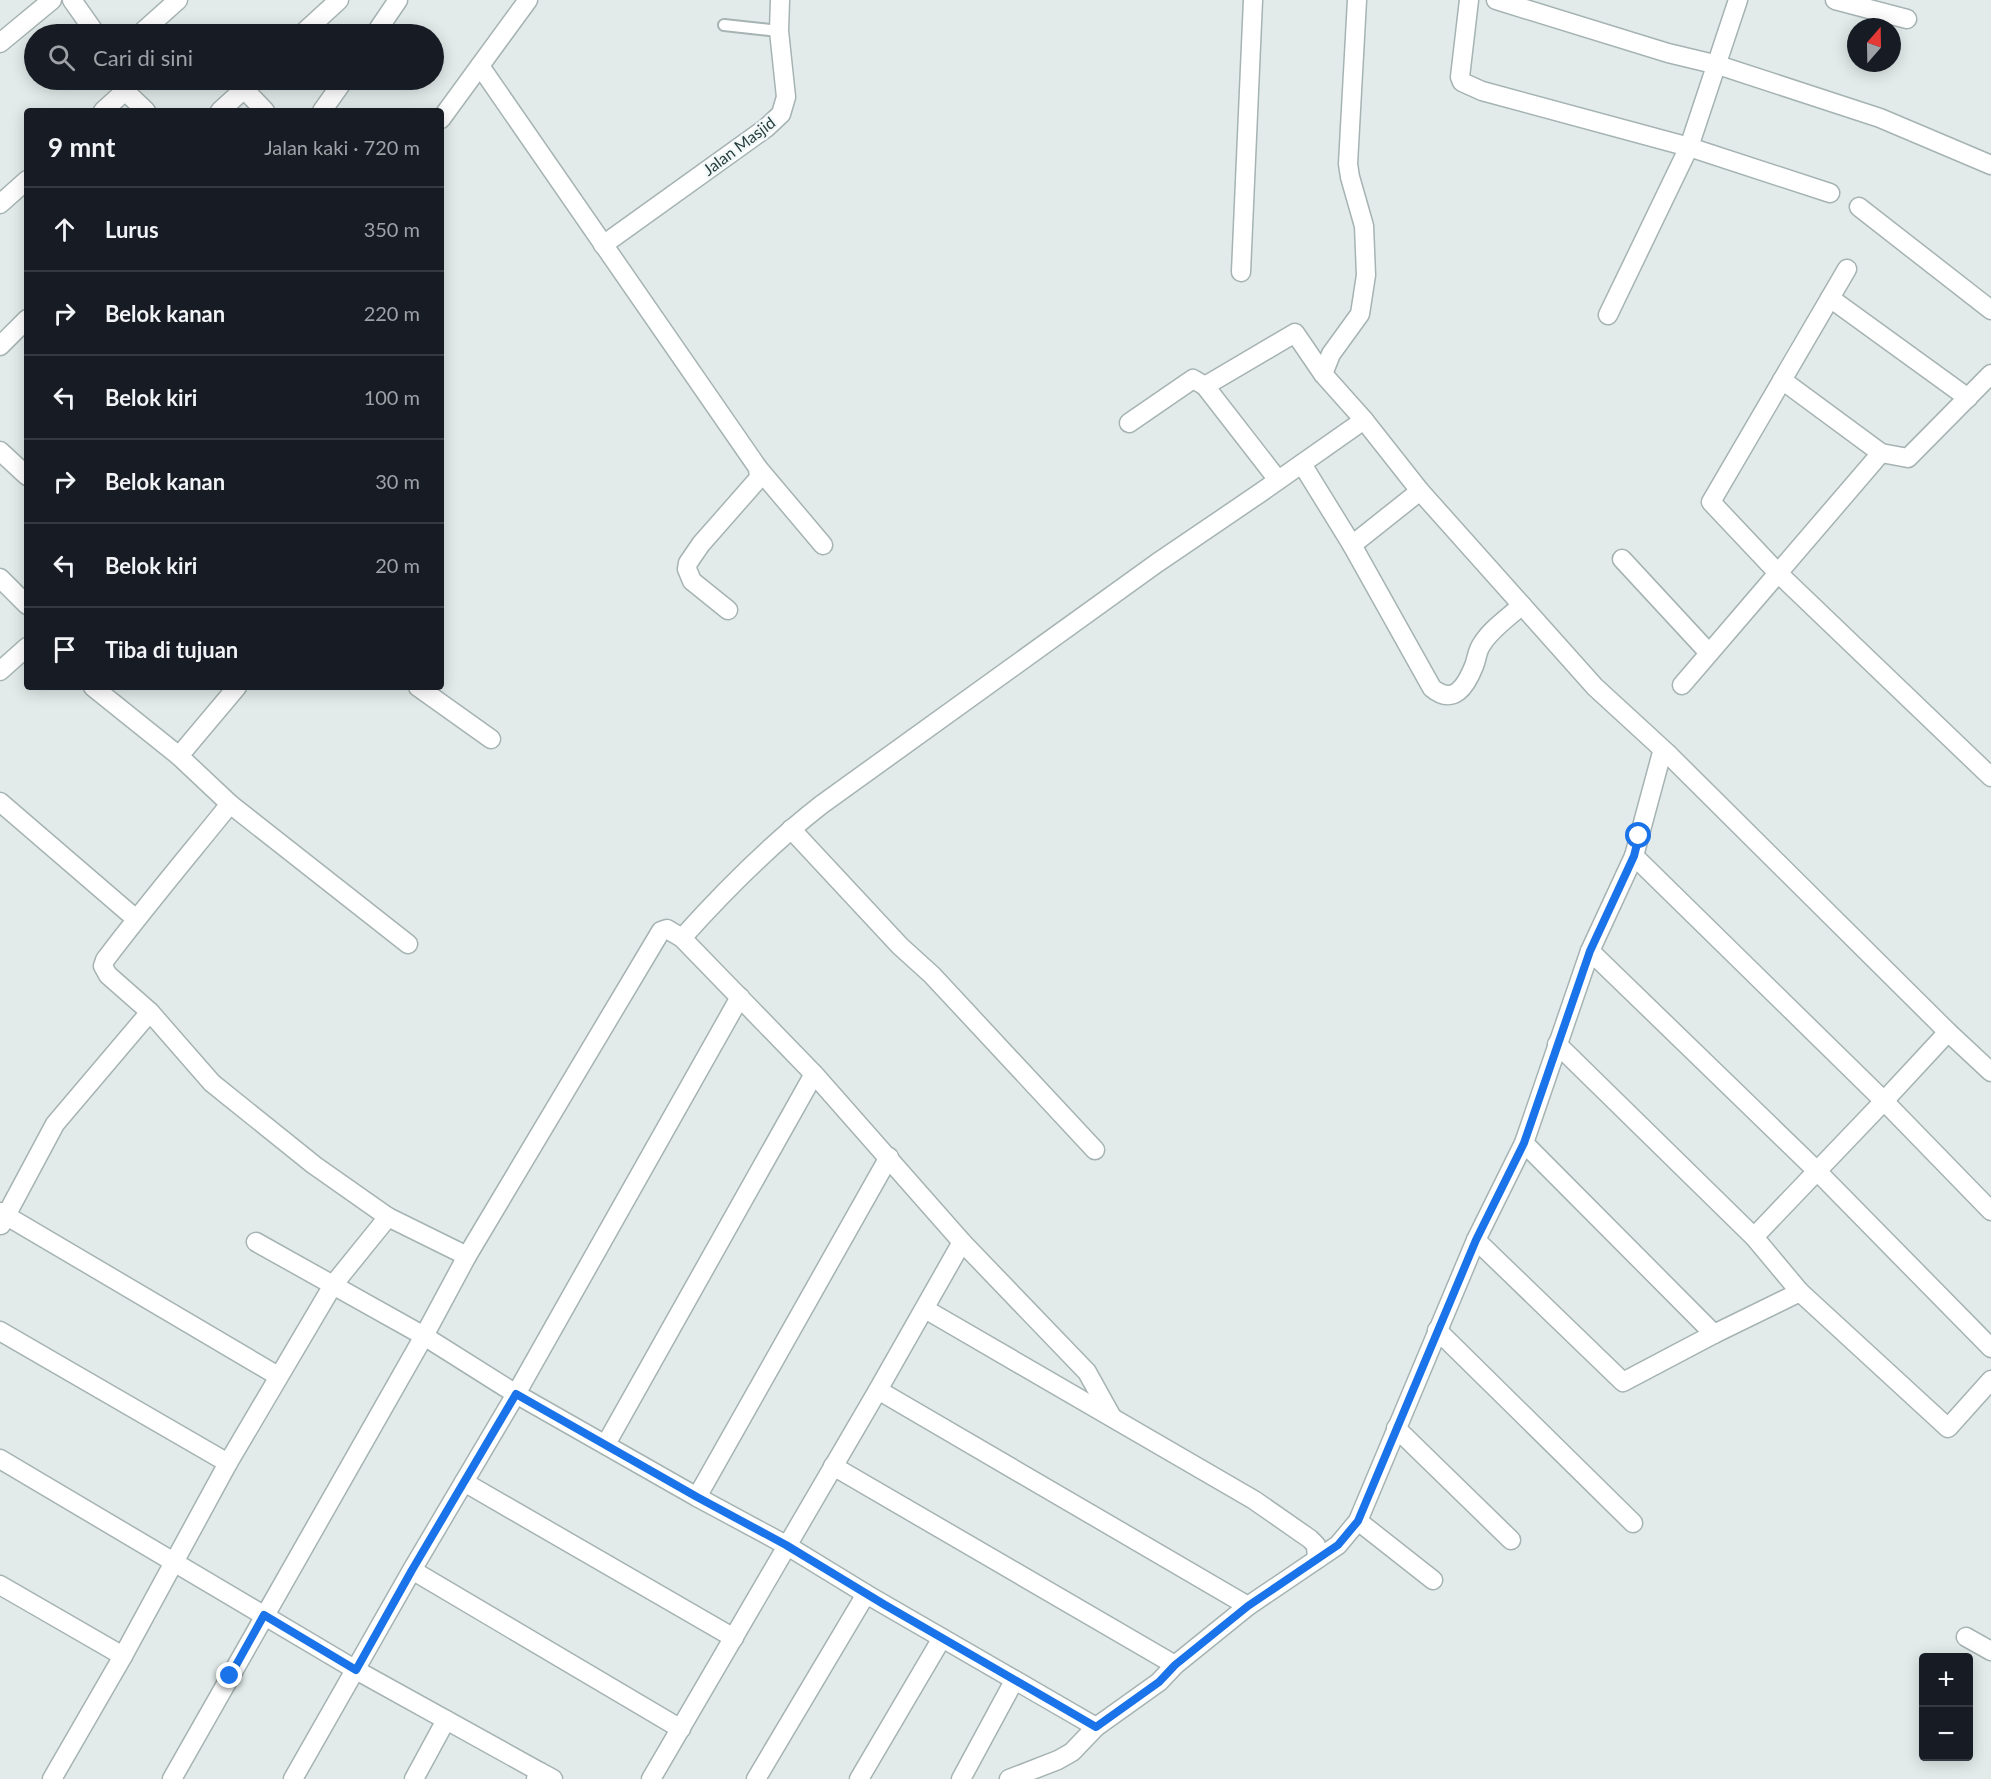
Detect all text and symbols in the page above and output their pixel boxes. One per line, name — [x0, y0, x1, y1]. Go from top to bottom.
north arrow — [1847, 18, 1901, 72]
search box — [24, 24, 444, 90]
icon: search — [45, 41, 78, 74]
text: Cari di sini — [93, 44, 193, 71]
street label: Jalan Masjid — [699, 112, 778, 179]
text: 9 mnt — [48, 131, 115, 163]
text: Jalan kaki · 720 m — [264, 135, 420, 159]
icon: ahead — [48, 213, 81, 246]
text: Lurus — [105, 216, 159, 243]
text: 350 m — [364, 217, 420, 241]
icon: right — [48, 297, 81, 330]
text: Belok kanan — [105, 300, 225, 327]
text: 220 m — [364, 301, 420, 325]
icon: left — [48, 381, 81, 414]
text: Belok kiri — [105, 384, 197, 411]
text: 100 m — [364, 385, 420, 409]
icon: right — [48, 465, 81, 498]
text: Belok kanan — [105, 468, 225, 495]
text: 30 m — [375, 469, 420, 493]
icon: left — [48, 549, 81, 582]
text: Belok kiri — [105, 552, 197, 579]
text: 20 m — [375, 553, 420, 577]
icon: arrive — [48, 633, 81, 666]
text: Tiba di tujuan — [105, 636, 238, 663]
route start — [1625, 822, 1651, 848]
map controls — [1919, 1653, 1973, 1761]
button: + — [1919, 1653, 1973, 1707]
route end — [216, 1662, 242, 1688]
button: − — [1919, 1707, 1973, 1761]

